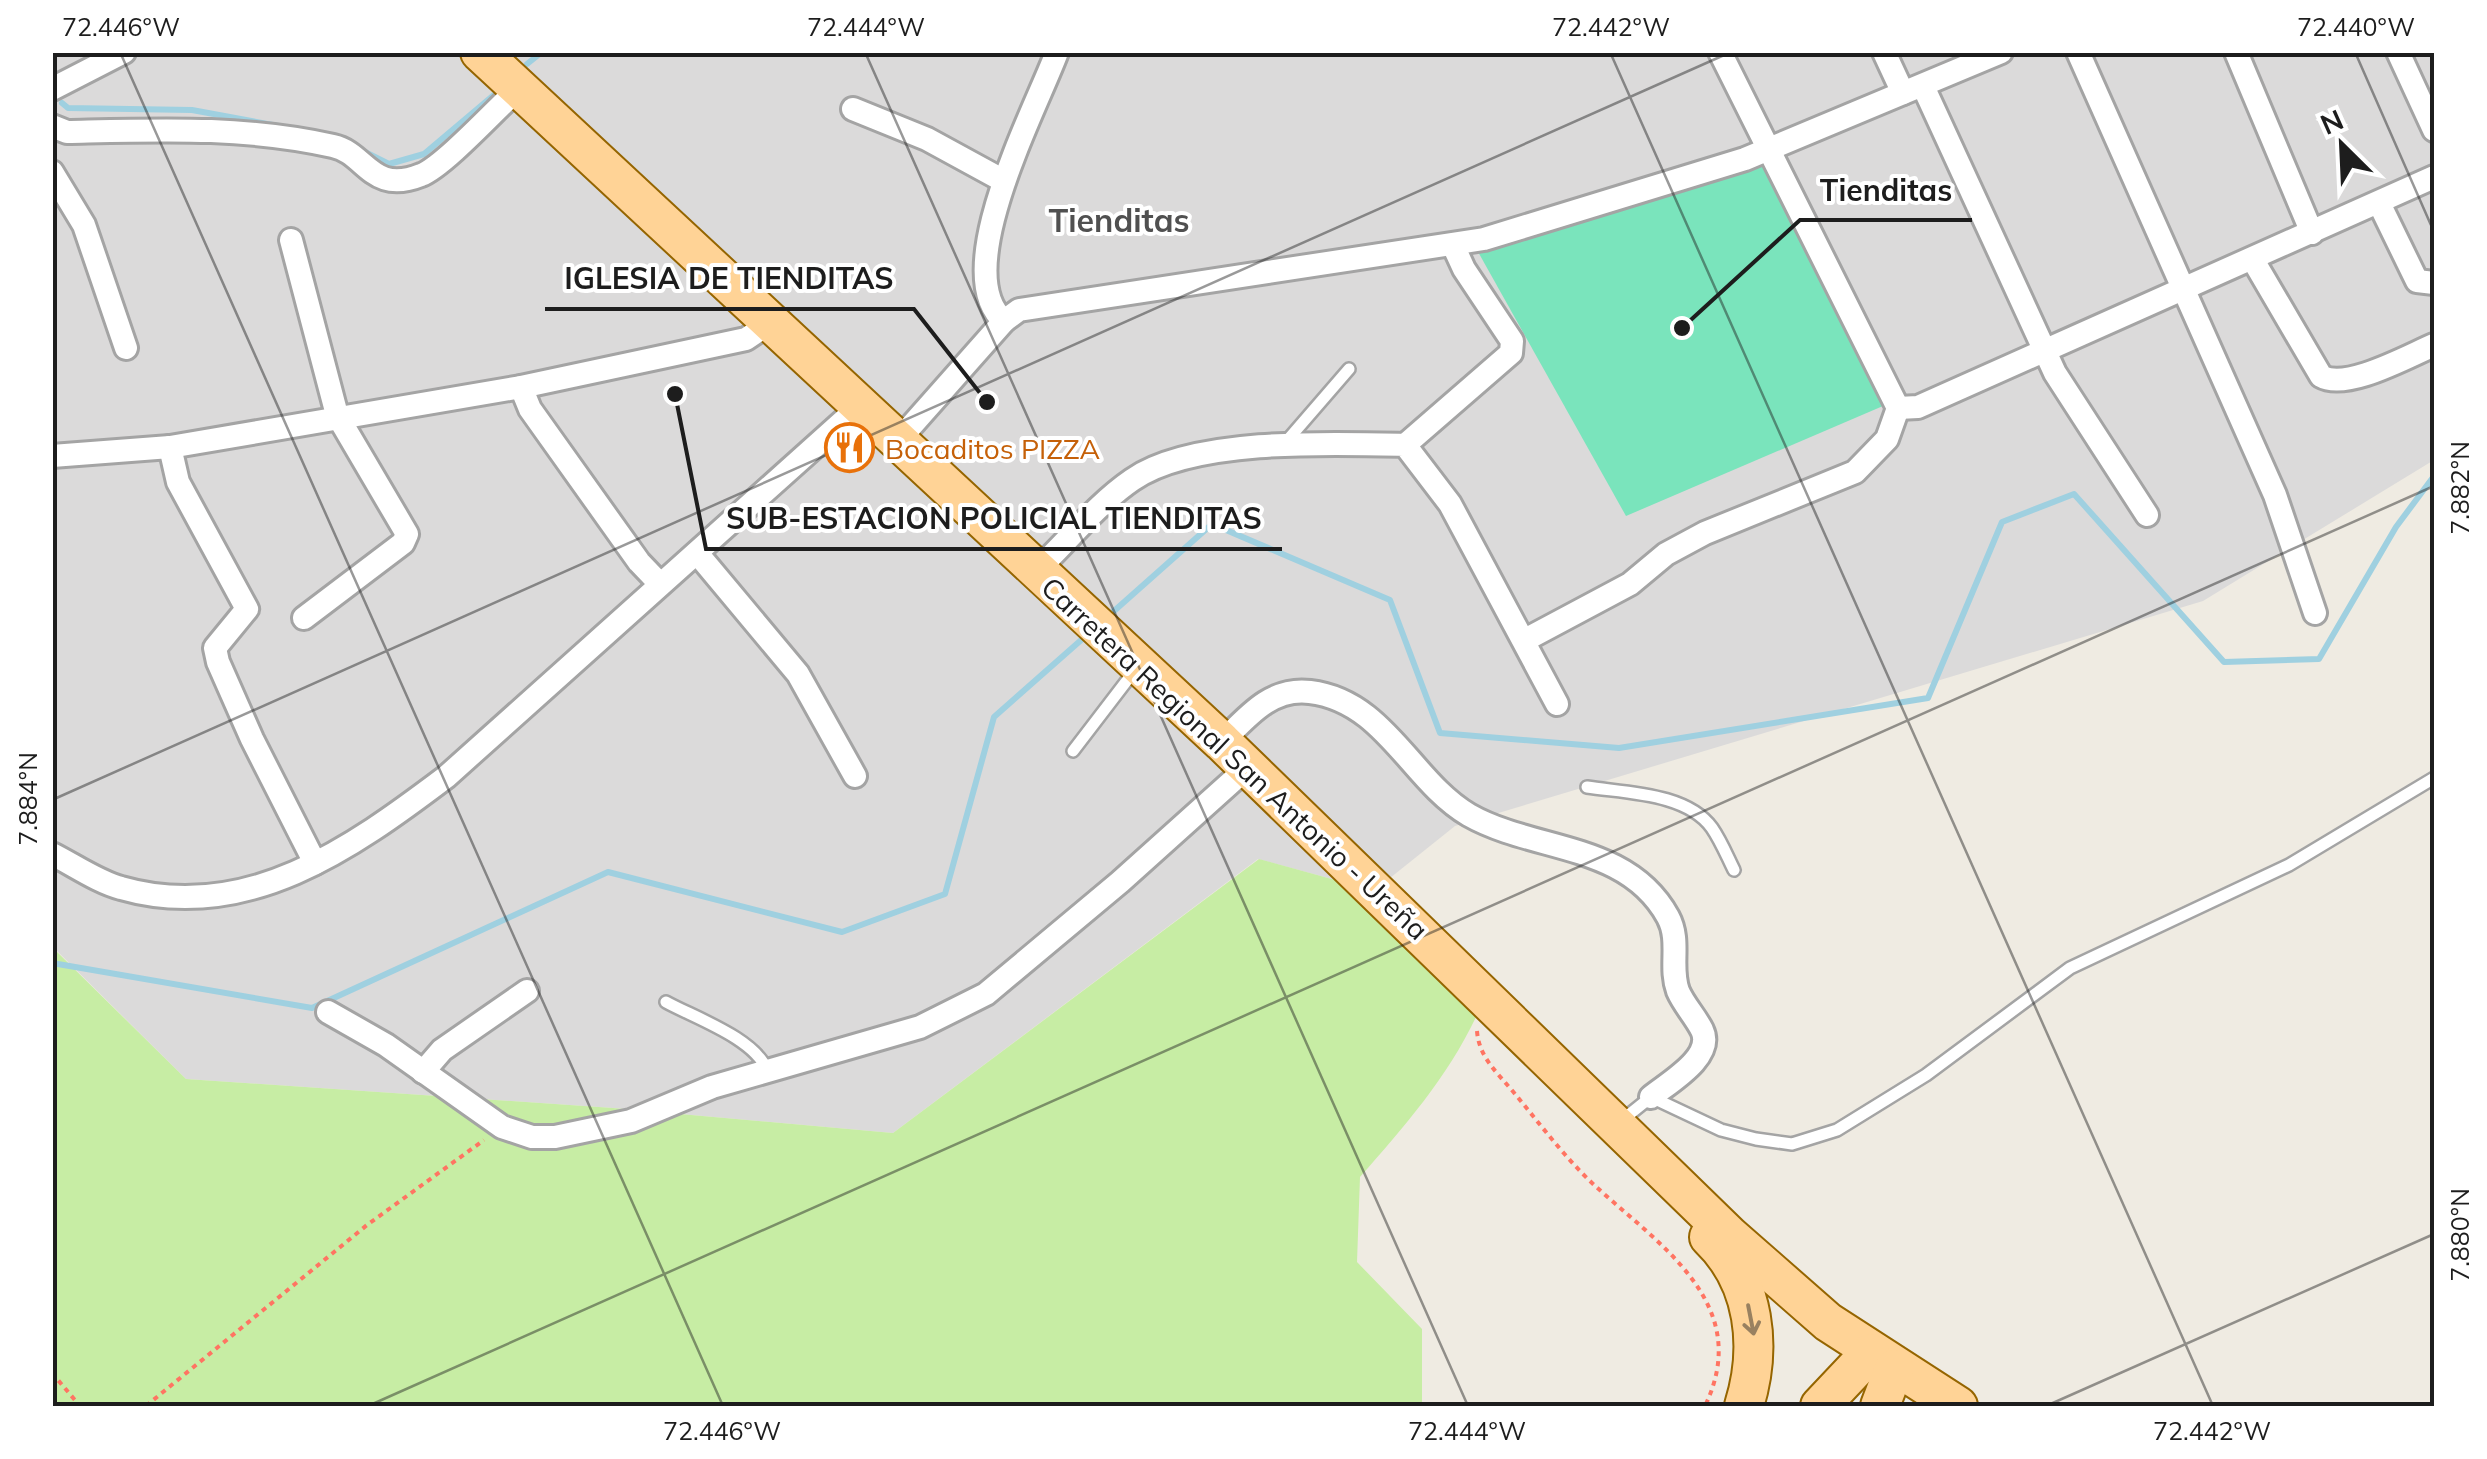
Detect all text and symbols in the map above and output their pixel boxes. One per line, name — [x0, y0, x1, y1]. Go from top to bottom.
text: 72.446°W — [62, 11, 180, 42]
text: 72.444°W — [807, 11, 925, 42]
text: 72.442°W — [1552, 11, 1670, 42]
text: 72.440°W — [2297, 11, 2415, 42]
north arrow — [2292, 95, 2392, 195]
text: N — [2315, 101, 2348, 142]
callout: Tienditas — [1800, 160, 1972, 220]
text: Tienditas — [1820, 171, 1952, 209]
district label: Tienditas — [1048, 200, 1190, 240]
callout: IGLESIA DE TIENDITAS — [545, 249, 914, 309]
text: IGLESIA DE TIENDITAS — [564, 259, 894, 297]
restaurant icon: Bocaditos PIZZA — [824, 422, 876, 474]
place label: Bocaditos PIZZA — [885, 431, 1100, 466]
text: 7.882°N — [2444, 441, 2475, 535]
callout: SUB-ESTACION POLICIAL TIENDITAS — [706, 489, 1282, 549]
text: SUB-ESTACION POLICIAL TIENDITAS — [726, 499, 1262, 537]
street label: Carretera Regional San Antonio - Ureña — [1034, 569, 1436, 947]
text: 7.884°N — [12, 752, 43, 846]
text: 7.880°N — [2444, 1188, 2475, 1282]
one-way arrow — [1742, 1303, 1761, 1336]
text: 72.446°W — [663, 1415, 781, 1446]
text: 72.444°W — [1408, 1415, 1526, 1446]
text: 72.442°W — [2153, 1415, 2271, 1446]

